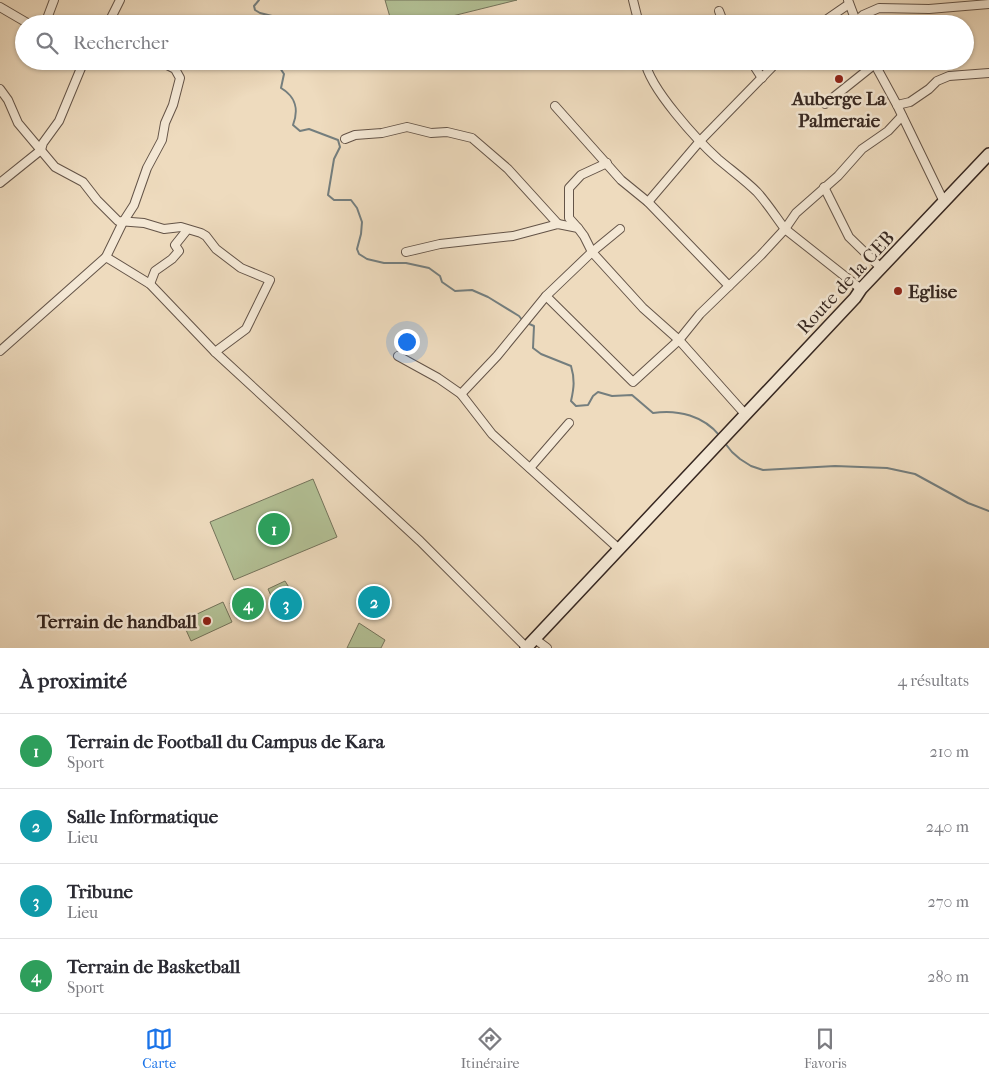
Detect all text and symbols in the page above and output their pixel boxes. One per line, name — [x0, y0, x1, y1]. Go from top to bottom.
search box — [15, 15, 974, 70]
icon: search — [33, 29, 61, 57]
text: Rechercher — [73, 32, 169, 54]
marker: Auberge La Palmeraie — [833, 73, 845, 85]
place label: Auberge La Palmeraie — [791, 88, 887, 132]
street label: Route de la CEB — [792, 227, 899, 339]
place label: Eglise — [908, 281, 958, 303]
marker: Eglise — [892, 285, 904, 297]
your location — [394, 329, 420, 355]
pin: 1 — [258, 510, 290, 548]
pin: 2 — [358, 583, 390, 621]
pin: 4 — [232, 585, 264, 623]
pin: 3 — [270, 585, 302, 623]
place label: Terrain de handball — [36, 611, 198, 633]
marker: Terrain de handball — [201, 615, 213, 627]
text: À proximité — [20, 669, 127, 693]
text: 4 résultats — [897, 671, 969, 690]
text: Terrain de Football du Campus de Kara — [67, 731, 385, 753]
text: 1 — [33, 742, 39, 761]
text: 210 m — [930, 742, 969, 761]
text: Sport — [67, 753, 105, 772]
text: Salle Informatique — [67, 806, 218, 828]
text: 2 — [32, 817, 40, 836]
text: 240 m — [926, 817, 969, 836]
text: Lieu — [67, 828, 98, 847]
text: Tribune — [67, 881, 133, 903]
text: 3 — [33, 892, 39, 911]
text: 270 m — [928, 892, 969, 911]
text: Lieu — [67, 903, 98, 922]
text: Terrain de Basketball — [67, 956, 240, 978]
text: 4 — [31, 967, 41, 986]
text: 280 m — [927, 967, 969, 986]
text: Sport — [67, 978, 105, 997]
tab: Carte — [142, 1025, 176, 1072]
tab: Itinéraire — [461, 1025, 519, 1072]
tab: Favoris — [804, 1025, 847, 1072]

